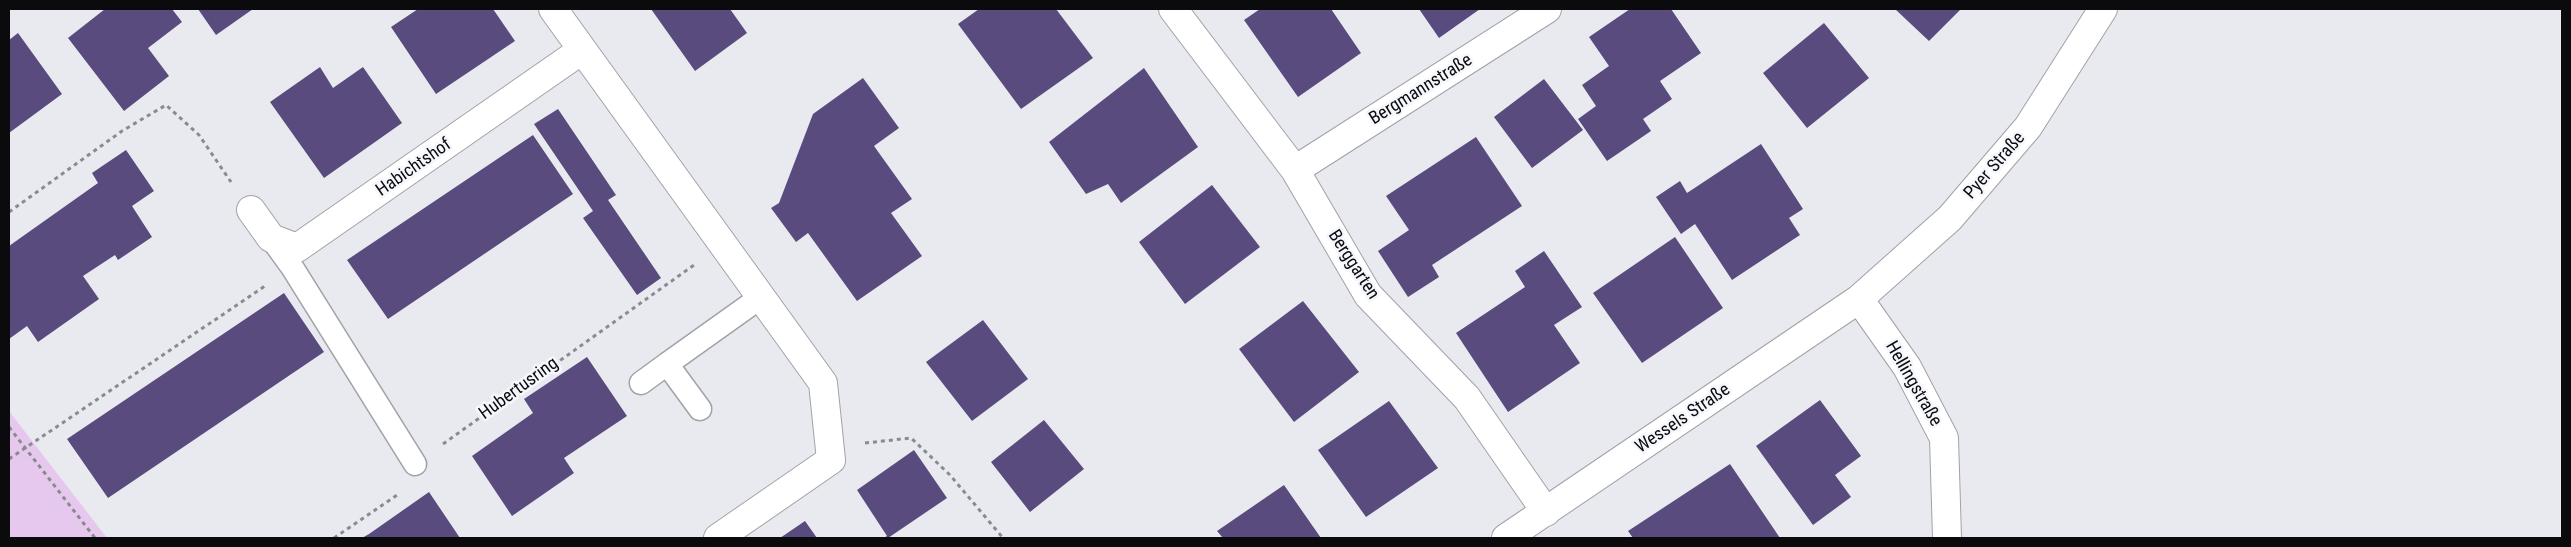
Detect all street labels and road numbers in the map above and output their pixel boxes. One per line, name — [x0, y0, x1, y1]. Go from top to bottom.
street label: Bergmannstraße — [1366, 50, 1476, 130]
street label: Pyer Straße — [1960, 128, 2030, 204]
street label: Habichtshof — [372, 134, 456, 202]
street label: Berggarten — [1323, 226, 1383, 304]
street label: Hellingstraße — [1880, 338, 1946, 430]
street label: Hubertusring — [475, 353, 563, 425]
street label: Wessels Straße — [1632, 379, 1734, 459]

